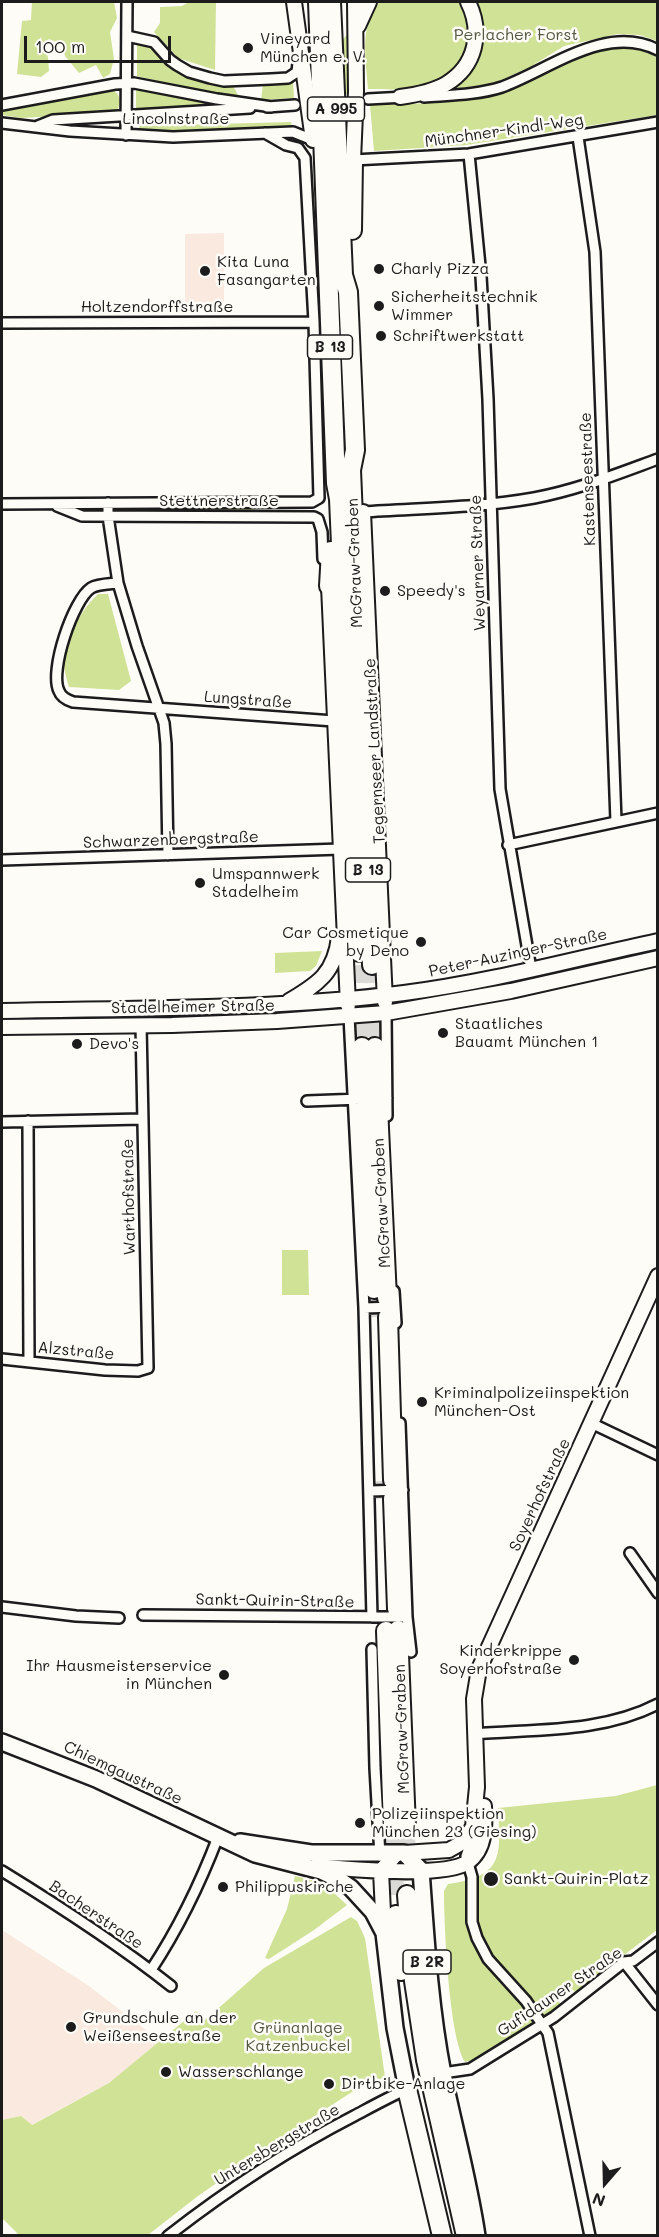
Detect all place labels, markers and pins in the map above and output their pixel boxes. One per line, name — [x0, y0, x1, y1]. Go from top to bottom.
place label: Vineyard München e. V. — [260, 29, 366, 67]
marker: Vineyard München e. V. — [241, 41, 255, 55]
place label: Kita Luna Fasangarten — [217, 252, 316, 290]
place label: Charly Pizza — [391, 259, 489, 279]
marker: Charly Pizza — [372, 262, 386, 276]
marker: Kita Luna Fasangarten — [198, 264, 212, 278]
place label: Sicherheitstechnik Wimmer — [391, 287, 538, 325]
marker: Sicherheitstechnik Wimmer — [372, 299, 386, 313]
place label: Schriftwerkstatt — [393, 326, 524, 346]
marker: Schriftwerkstatt — [374, 329, 388, 343]
place label: Speedy's — [397, 581, 465, 601]
marker: Speedy's — [378, 584, 392, 598]
place label: Umspannwerk Stadelheim — [212, 864, 320, 902]
marker: Umspannwerk Stadelheim — [193, 876, 207, 890]
place label: Car Cosmetique by Deno — [282, 923, 409, 961]
marker: Car Cosmetique by Deno — [414, 935, 428, 949]
place label: Staatliches Bauamt München 1 — [455, 1014, 598, 1052]
marker: Staatliches Bauamt München 1 — [436, 1026, 450, 1040]
place label: Devo's — [89, 1034, 139, 1054]
marker: Devo's — [70, 1037, 84, 1051]
place label: Kriminalpolizeiinspektion München-Ost — [434, 1383, 629, 1421]
marker: Kriminalpolizeiinspektion München-Ost — [415, 1395, 429, 1409]
place label: Kinderkrippe Soyerhofstraße — [440, 1641, 562, 1679]
marker: Kinderkrippe Soyerhofstraße — [567, 1653, 581, 1667]
place label: Ihr Hausmeisterservice in München — [26, 1656, 212, 1694]
marker: Ihr Hausmeisterservice in München — [217, 1668, 231, 1682]
place label: Polizeiinspektion München 23 (Giesing) — [372, 1804, 536, 1842]
marker: Polizeiinspektion München 23 (Giesing) — [353, 1816, 367, 1830]
place label: Sankt-Quirin-Platz — [504, 1869, 649, 1889]
marker: Sankt-Quirin-Platz — [482, 1870, 500, 1888]
place label: Philippuskirche — [235, 1877, 354, 1897]
marker: Philippuskirche — [216, 1880, 230, 1894]
place label: Grundschule an der Weißenseestraße — [83, 2008, 237, 2046]
marker: Grundschule an der Weißenseestraße — [64, 2020, 78, 2034]
place label: Wasserschlange — [178, 2062, 304, 2082]
marker: Wasserschlange — [159, 2065, 173, 2079]
place label: Dirtbike-Anlage — [341, 2074, 465, 2094]
marker: Dirtbike-Anlage — [322, 2077, 336, 2091]

